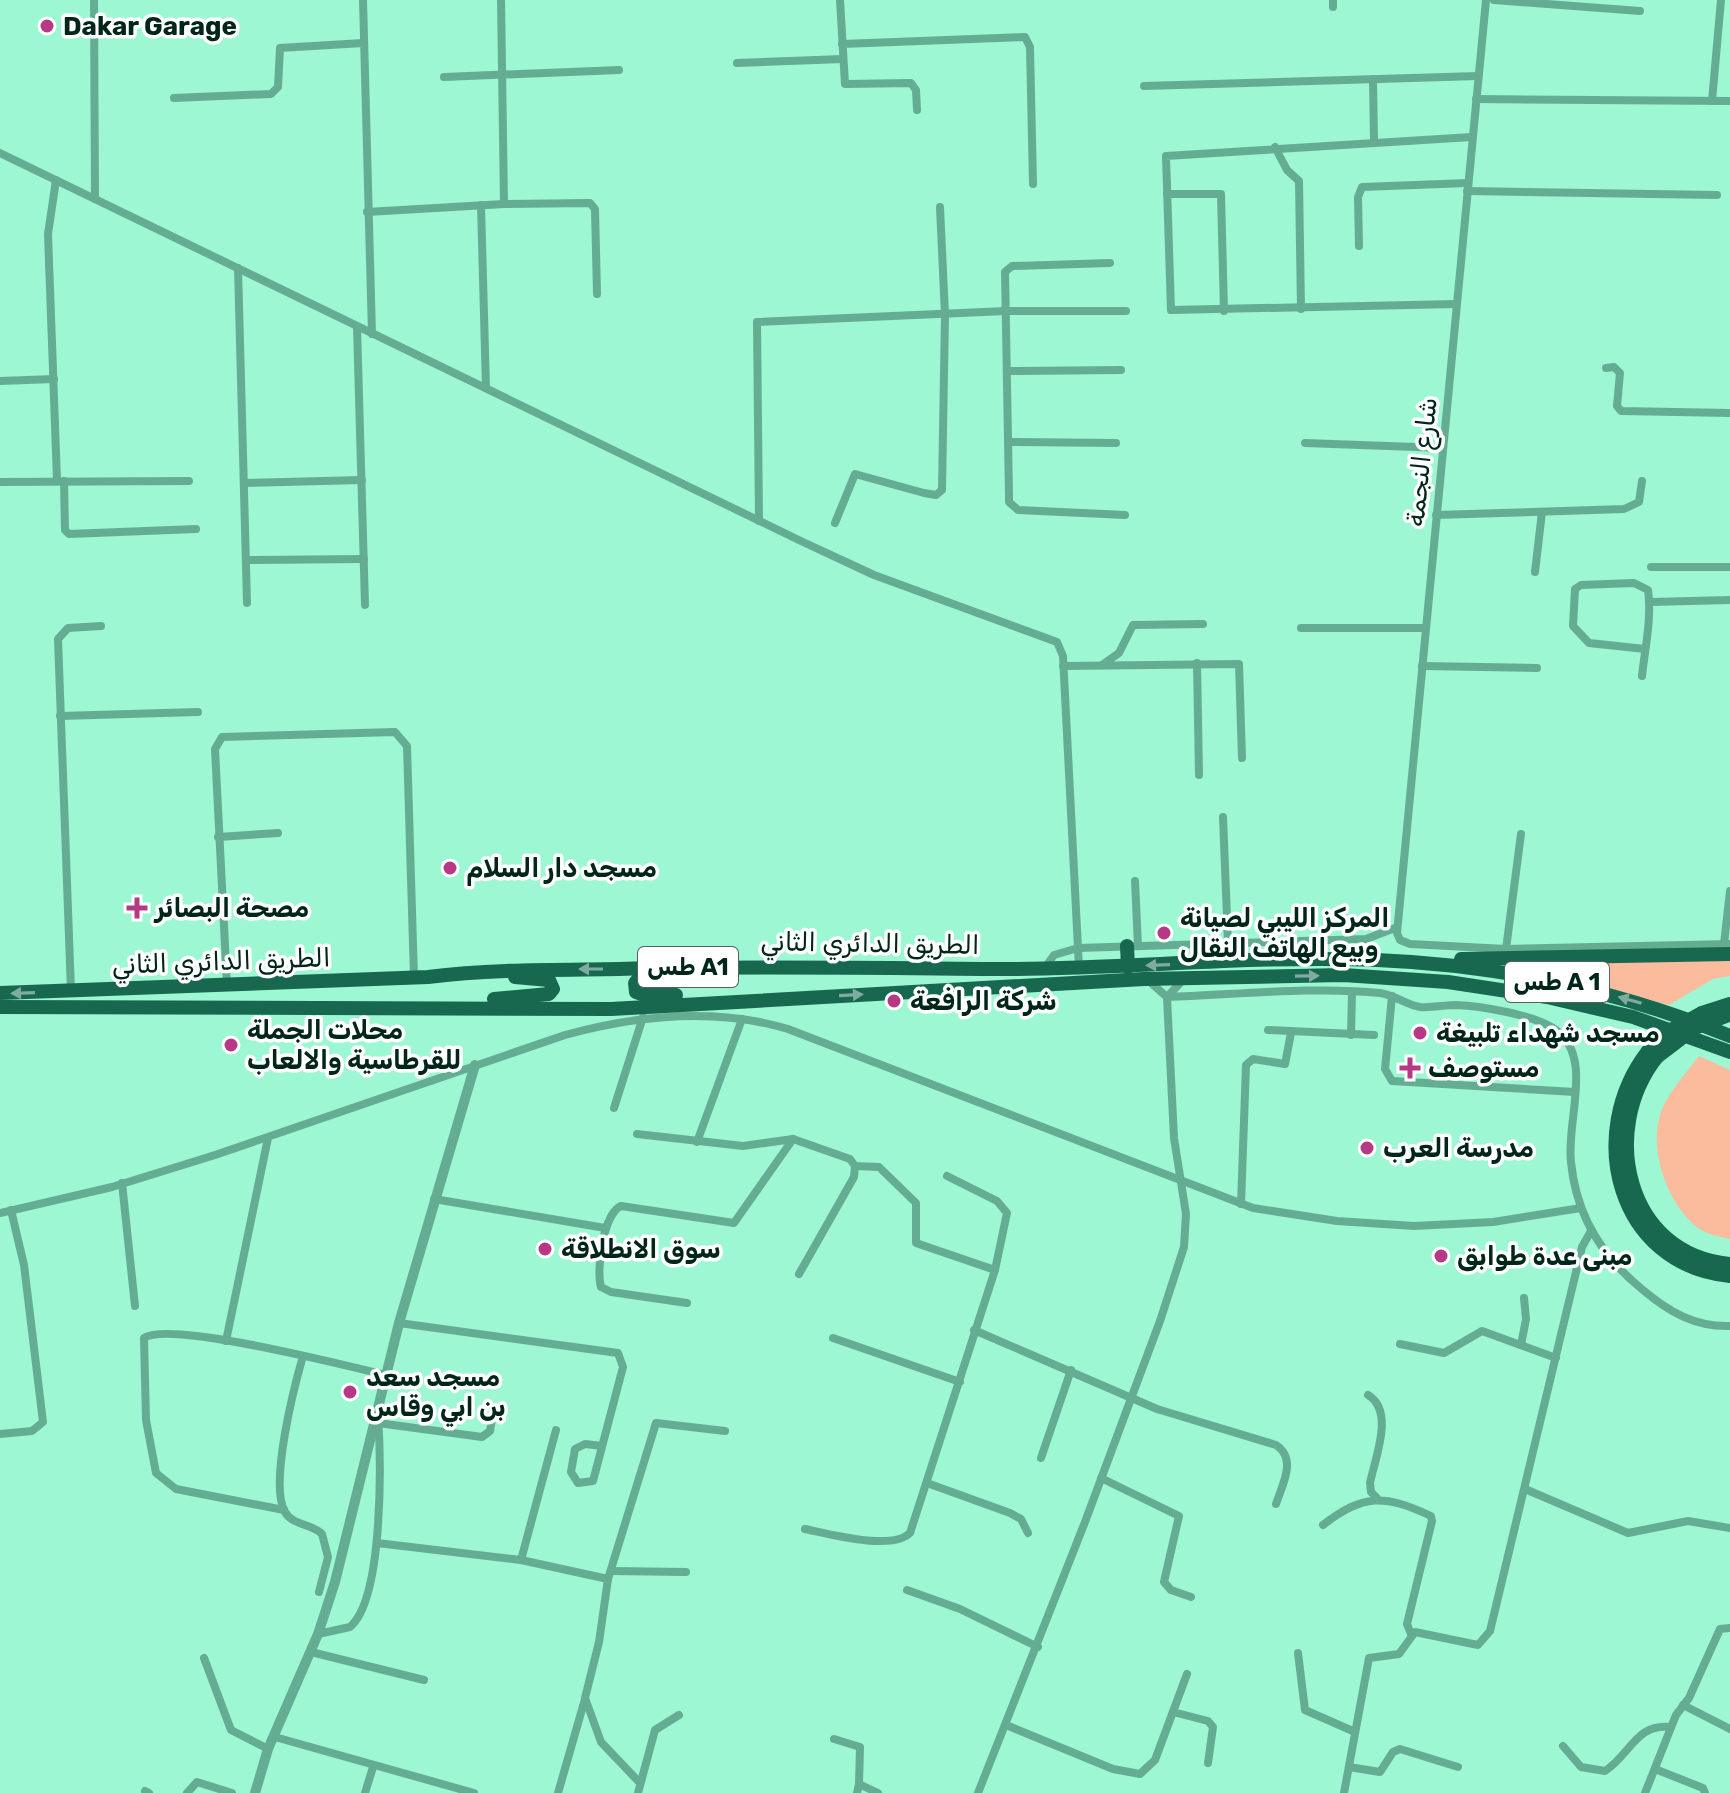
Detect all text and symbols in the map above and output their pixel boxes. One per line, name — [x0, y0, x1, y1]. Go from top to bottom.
place label: Dakar Garage — [63, 11, 237, 42]
marker: Dakar Garage — [38, 17, 56, 35]
street label: شارع النجمة — [1399, 396, 1446, 528]
place label: مسجد دار السلام — [466, 853, 657, 886]
marker: مسجد دار السلام — [441, 859, 459, 877]
place label: مصحة البصائر — [153, 893, 309, 924]
marker: مصحة البصائر — [126, 897, 148, 919]
place label: المركز الليبي لصيانة وبيع الهاتف النقال — [1180, 903, 1389, 967]
marker: المركز الليبي لصيانة وبيع الهاتف النقال — [1155, 924, 1173, 942]
street label: الطريق الدائري الثاني — [760, 926, 980, 965]
street label: الطريق الدائري الثاني — [111, 942, 331, 985]
road number: طس A1 — [638, 947, 738, 987]
one-way arrow — [1145, 959, 1170, 972]
road number: طس A 1 — [1505, 962, 1609, 1002]
one-way arrow — [578, 963, 603, 975]
one-way arrow — [1295, 969, 1320, 982]
one-way arrow — [10, 986, 35, 999]
place label: شركة الرافعة — [910, 986, 1057, 1017]
one-way arrow — [839, 988, 864, 1001]
marker: شركة الرافعة — [885, 992, 903, 1010]
one-way arrow — [1618, 993, 1642, 1006]
place label: محلات الجملة للقرطاسية والالعاب — [247, 1015, 461, 1076]
place label: مسجد شهداء تلبيغة — [1436, 1018, 1660, 1049]
marker: مسجد شهداء تلبيغة — [1411, 1024, 1429, 1042]
marker: محلات الجملة للقرطاسية والالعاب — [222, 1036, 240, 1054]
place label: مستوصف — [1428, 1053, 1540, 1084]
marker: مستوصف — [1399, 1057, 1421, 1079]
place label: مدرسة العرب — [1383, 1133, 1534, 1164]
marker: مدرسة العرب — [1358, 1139, 1376, 1157]
place label: سوق الانطلاقة — [561, 1234, 721, 1265]
marker: سوق الانطلاقة — [536, 1240, 554, 1258]
place label: مبنى عدة طوابق — [1457, 1241, 1632, 1272]
marker: مبنى عدة طوابق — [1432, 1247, 1450, 1265]
place label: مسجد سعد بن ابي وقاس — [366, 1362, 506, 1427]
marker: مسجد سعد بن ابي وقاس — [341, 1383, 359, 1401]

